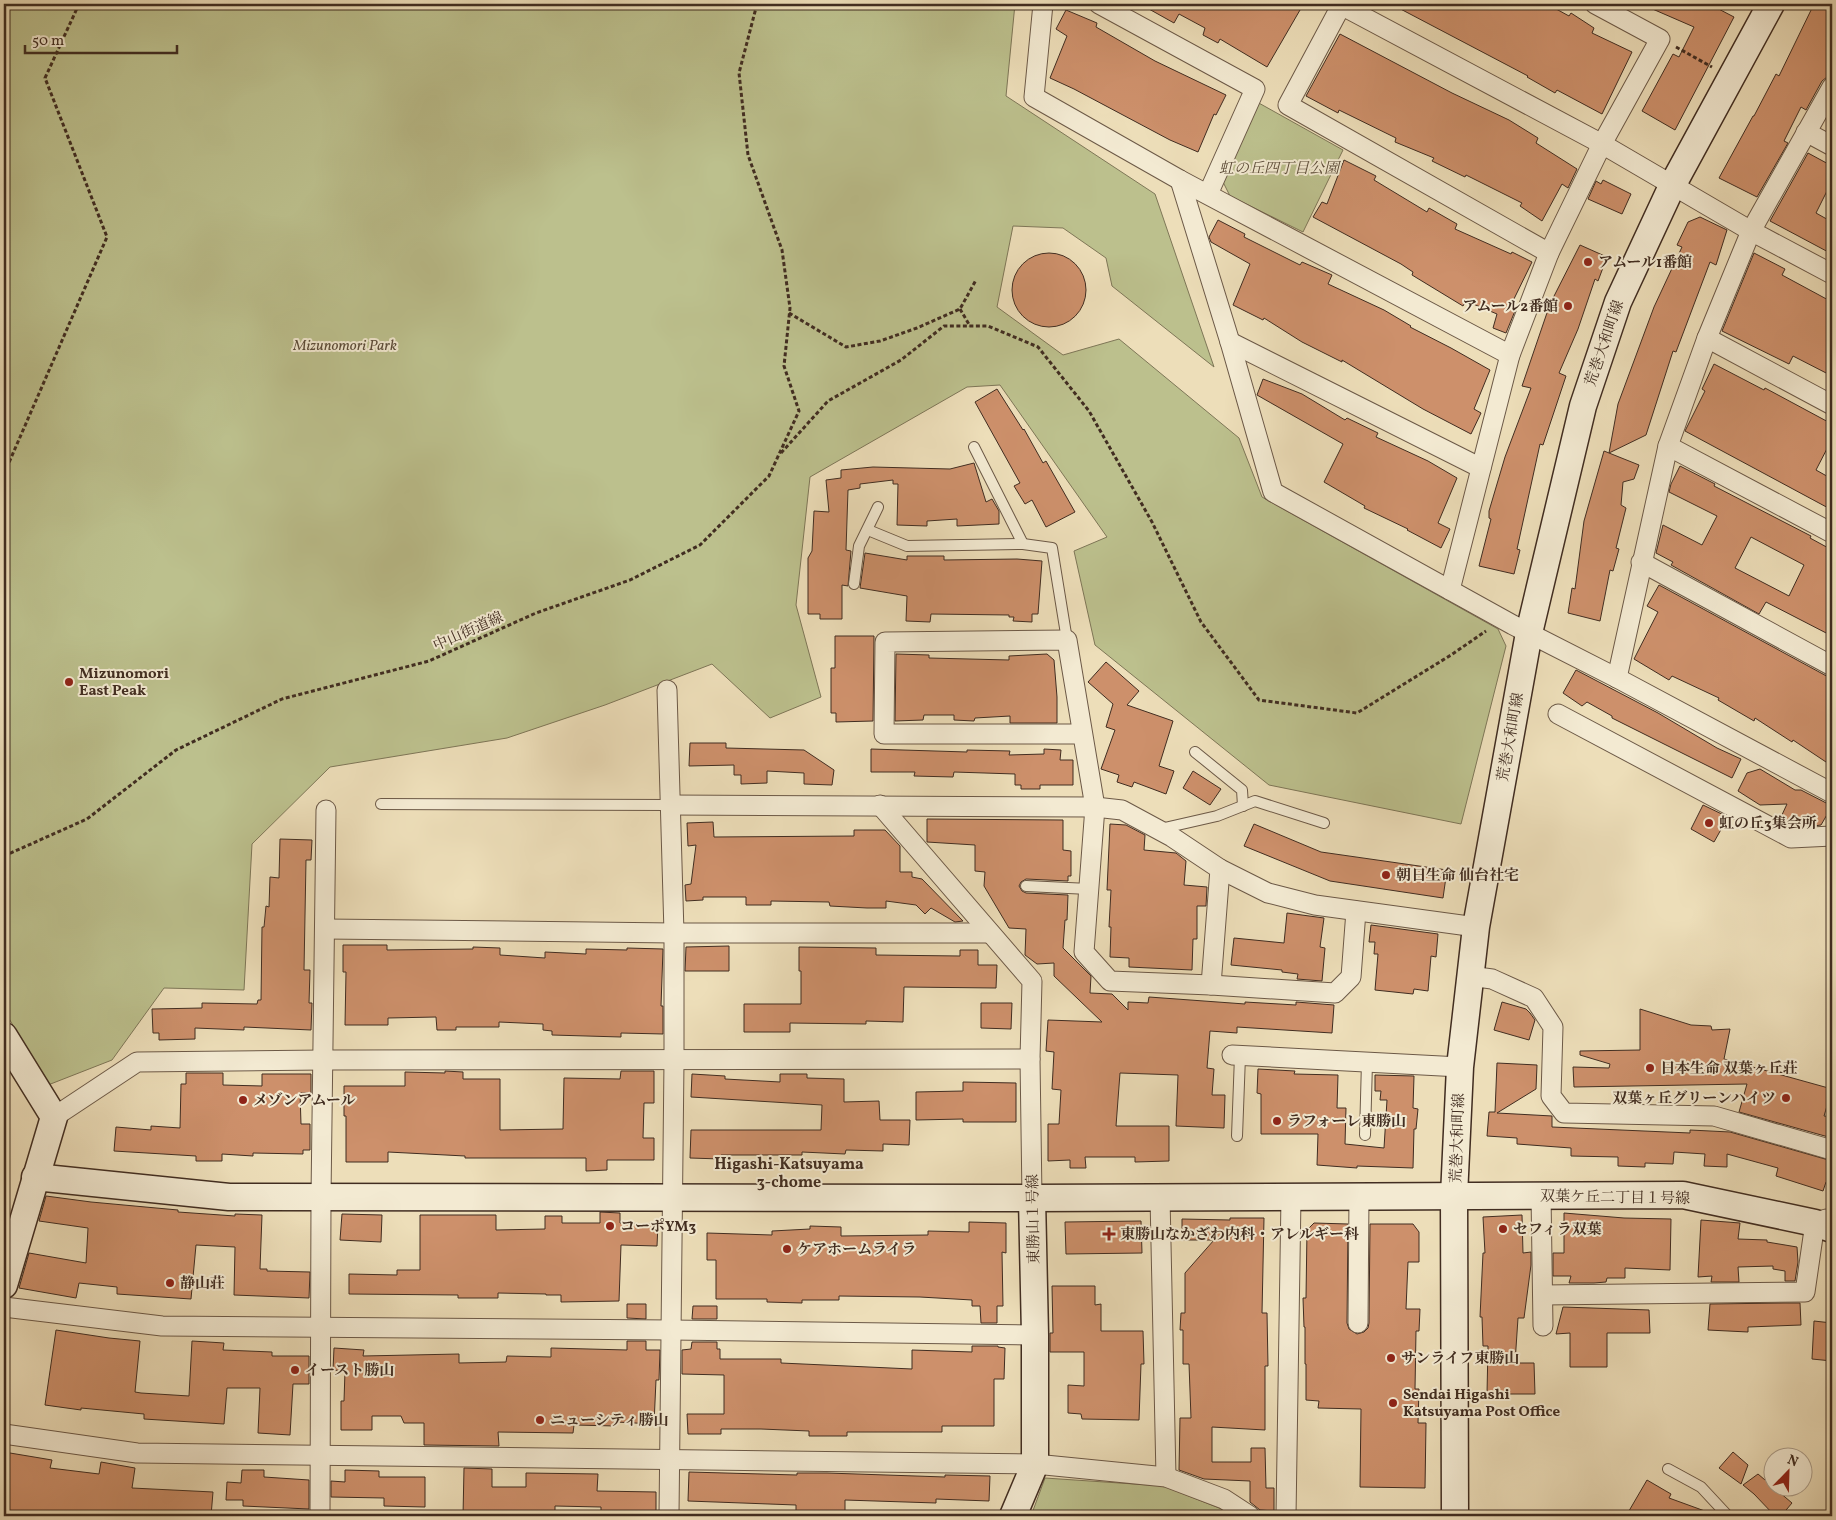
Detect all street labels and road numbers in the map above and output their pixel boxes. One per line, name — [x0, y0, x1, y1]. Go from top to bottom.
street label: 荒巻大和町線 — [1581, 298, 1630, 389]
street label: 中山街道線 — [430, 608, 507, 657]
street label: 荒巻大和町線 — [1493, 691, 1530, 783]
street label: 荒巻大和町線 — [1446, 1093, 1471, 1183]
street label: 東勝山１号線 — [1023, 1174, 1046, 1264]
street label: 双葉ケ丘二丁目１号線 — [1540, 1187, 1690, 1210]

